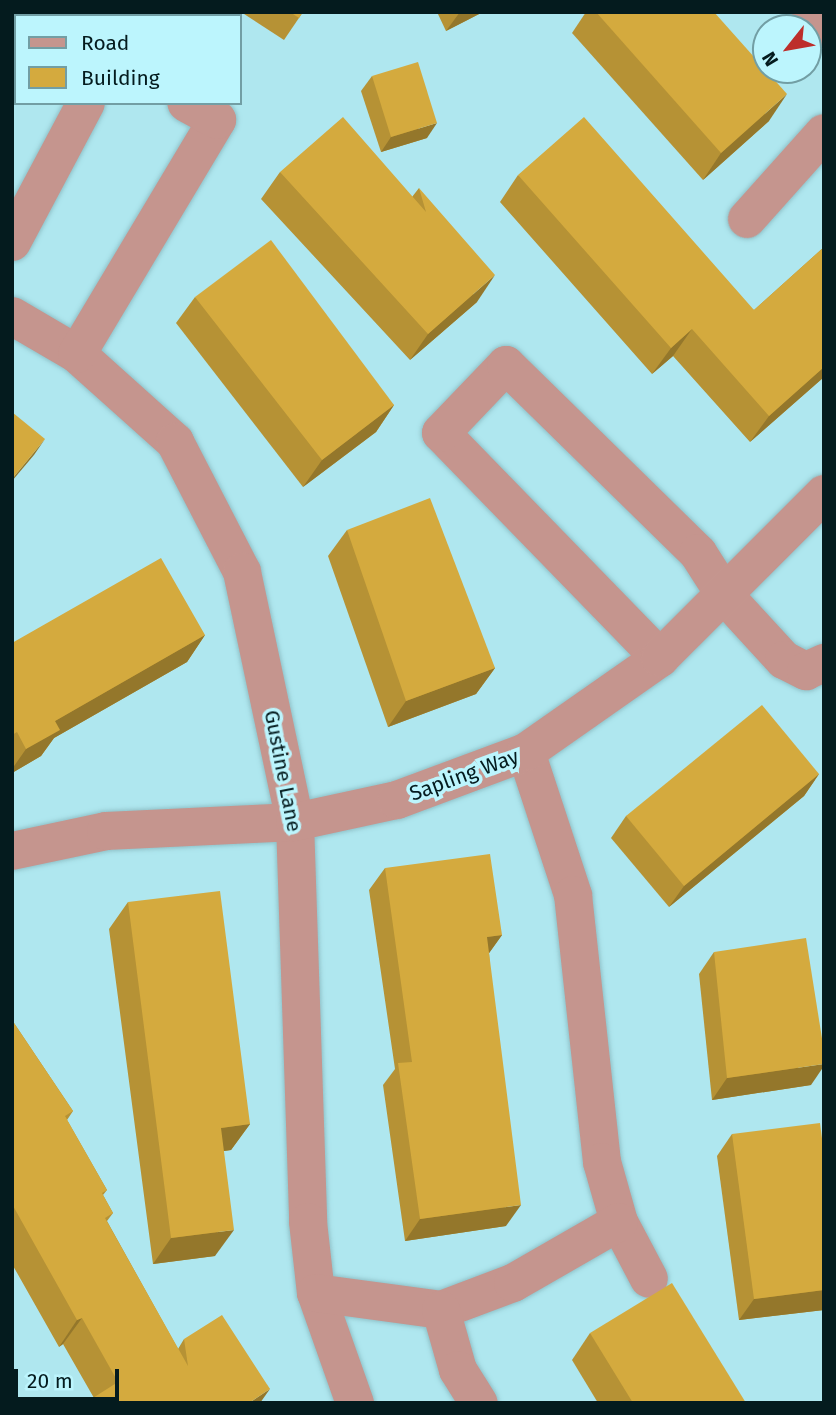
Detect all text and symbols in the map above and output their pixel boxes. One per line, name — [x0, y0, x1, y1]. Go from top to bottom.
legend — [14, 14, 242, 105]
north arrow — [752, 14, 822, 84]
text: Road — [81, 30, 129, 56]
text: N — [757, 48, 783, 70]
text: Building — [81, 65, 160, 91]
street label: Gustine Lane — [259, 708, 307, 834]
street label: Sapling Way — [406, 744, 522, 806]
scale bar — [18, 1356, 122, 1400]
text: 20 m — [27, 1368, 73, 1394]

